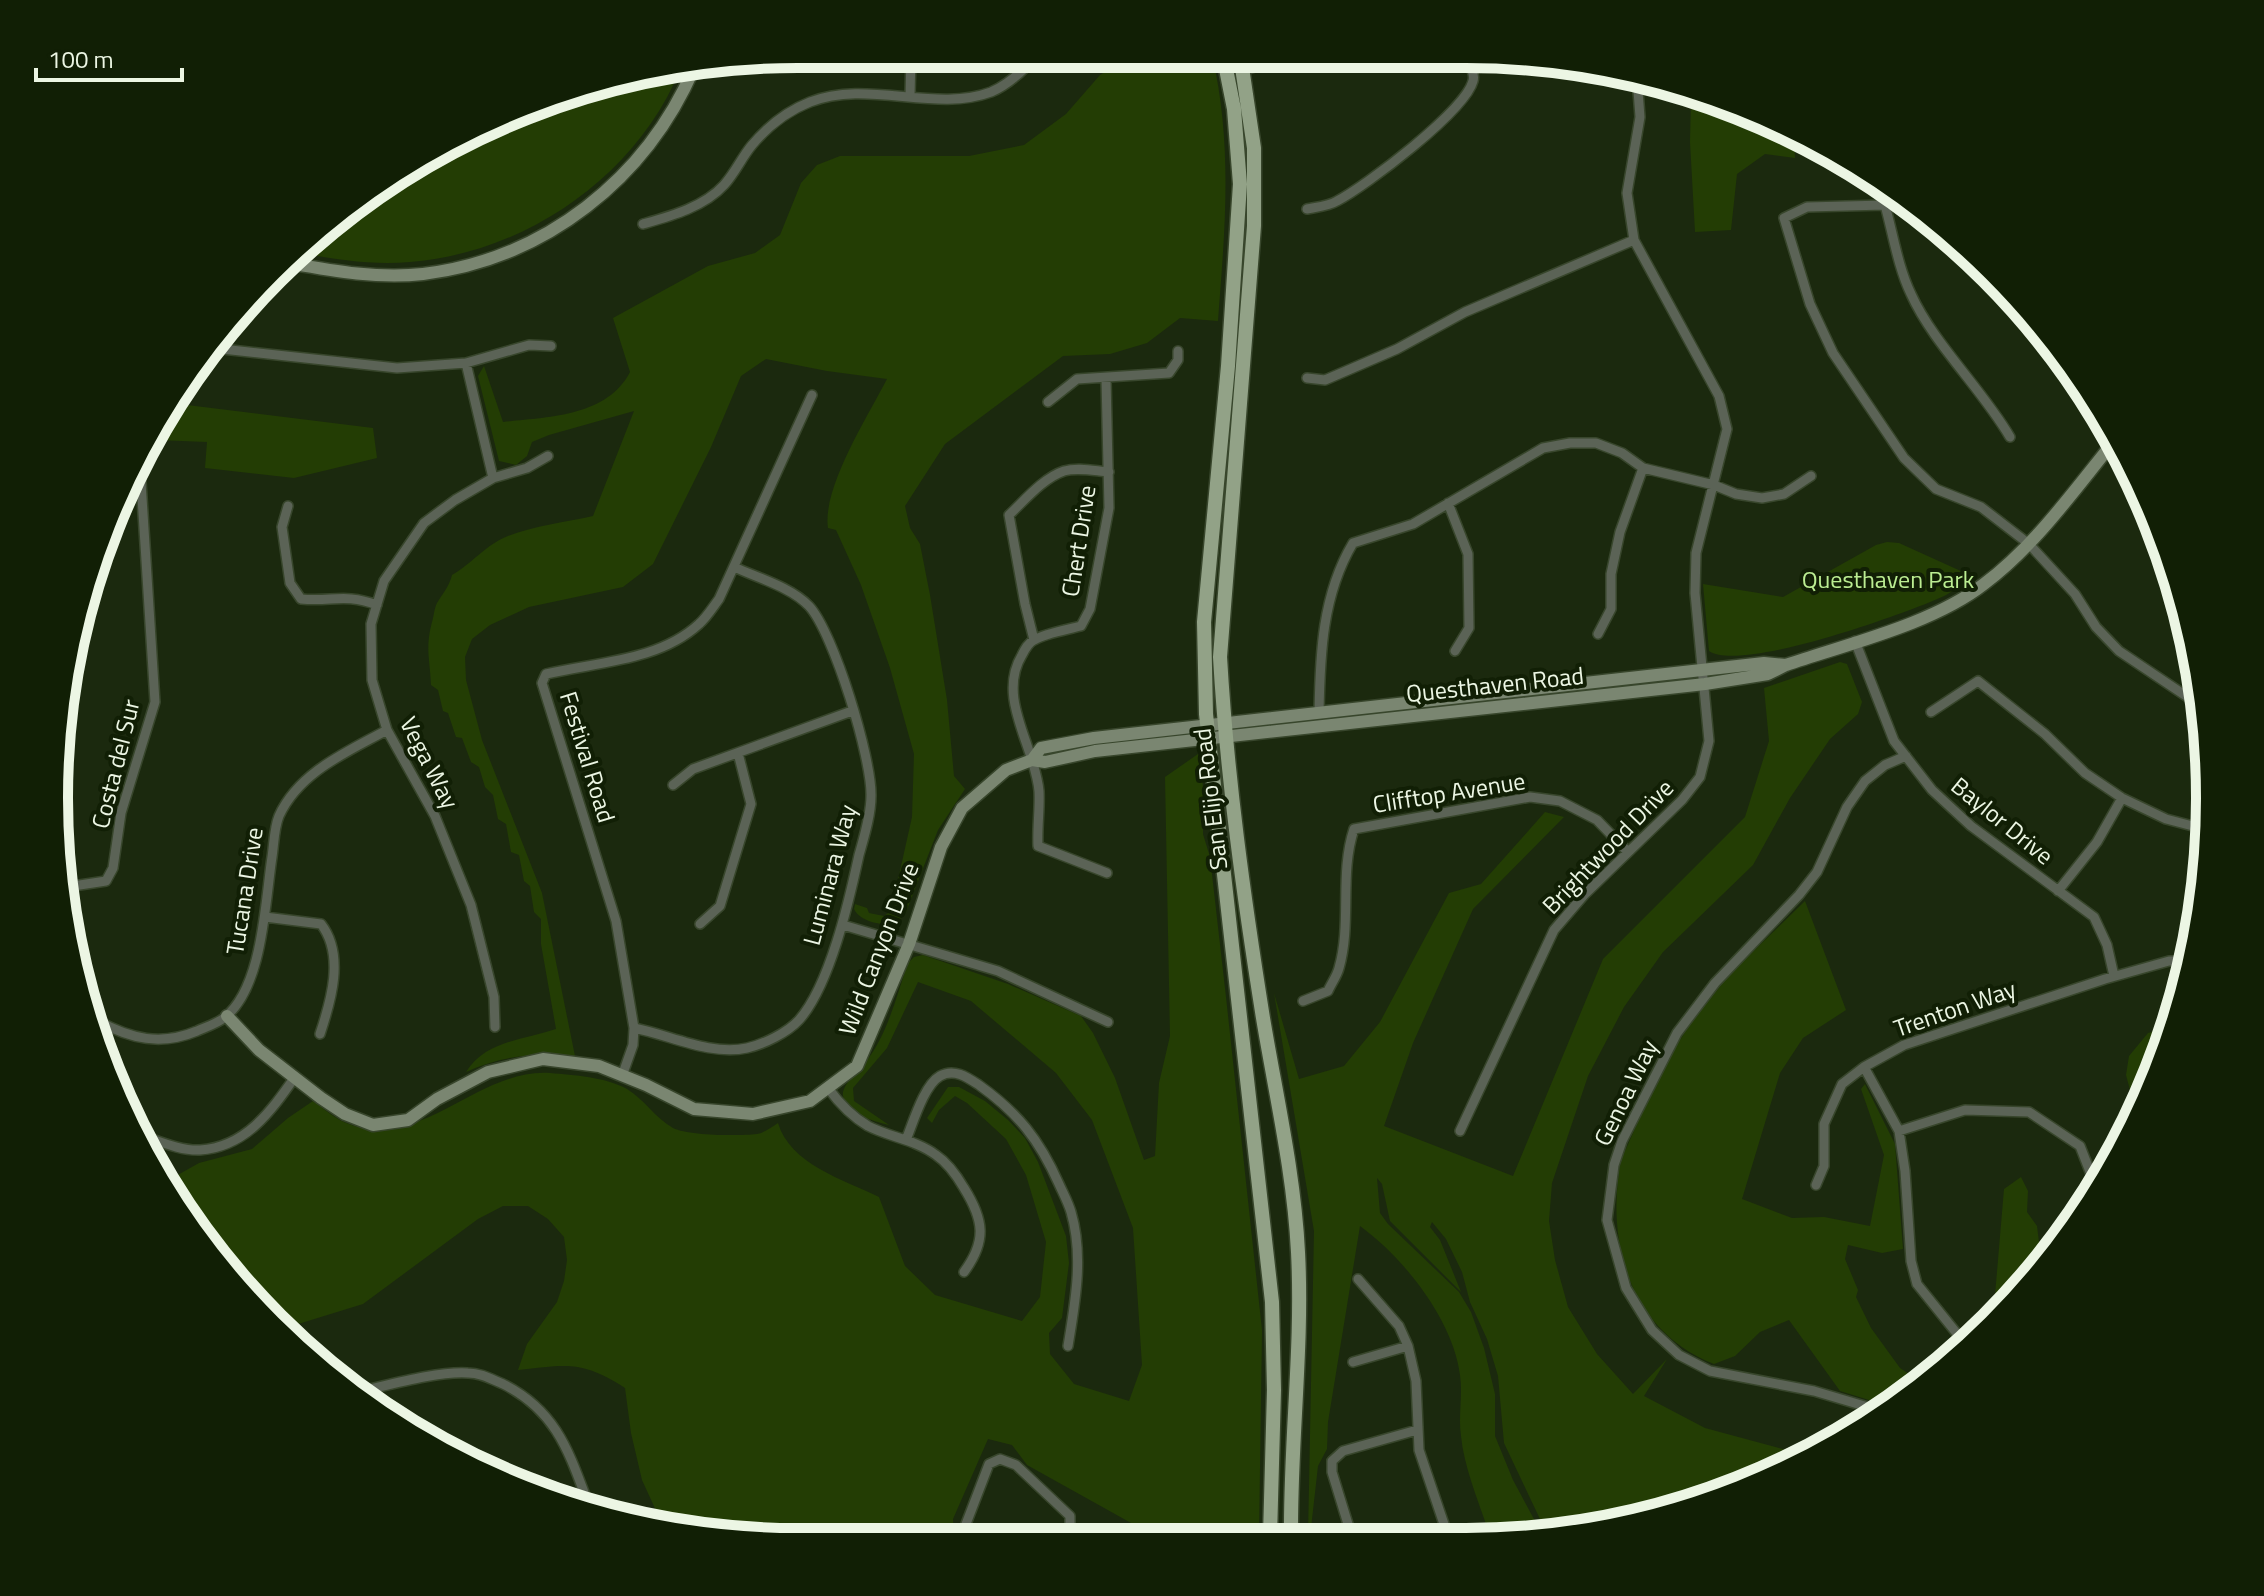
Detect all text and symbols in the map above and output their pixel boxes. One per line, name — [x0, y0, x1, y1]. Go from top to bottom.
scale bar — [36, 32, 182, 82]
text: 100 m — [48, 41, 114, 77]
street label: Chert Drive — [1051, 482, 1105, 599]
park label: Questhaven Park — [1802, 561, 1975, 597]
street label: Questhaven Road — [1404, 657, 1586, 711]
street label: Festival Road — [551, 687, 625, 827]
street label: Costa del Sur — [82, 695, 148, 832]
street label: Vega Way — [391, 710, 469, 815]
street label: San Elijo Road — [1183, 726, 1237, 872]
street label: Clifftop Avenue — [1370, 762, 1528, 822]
street label: Baylor Drive — [1944, 768, 2062, 873]
street label: Brightwood Drive — [1533, 771, 1681, 922]
street label: Luminara Way — [793, 800, 865, 949]
street label: Tucana Drive — [216, 825, 272, 957]
street label: Wild Canyon Drive — [829, 857, 928, 1040]
street label: Trenton Way — [1889, 970, 2021, 1046]
street label: Genoa Way — [1584, 1033, 1666, 1152]

